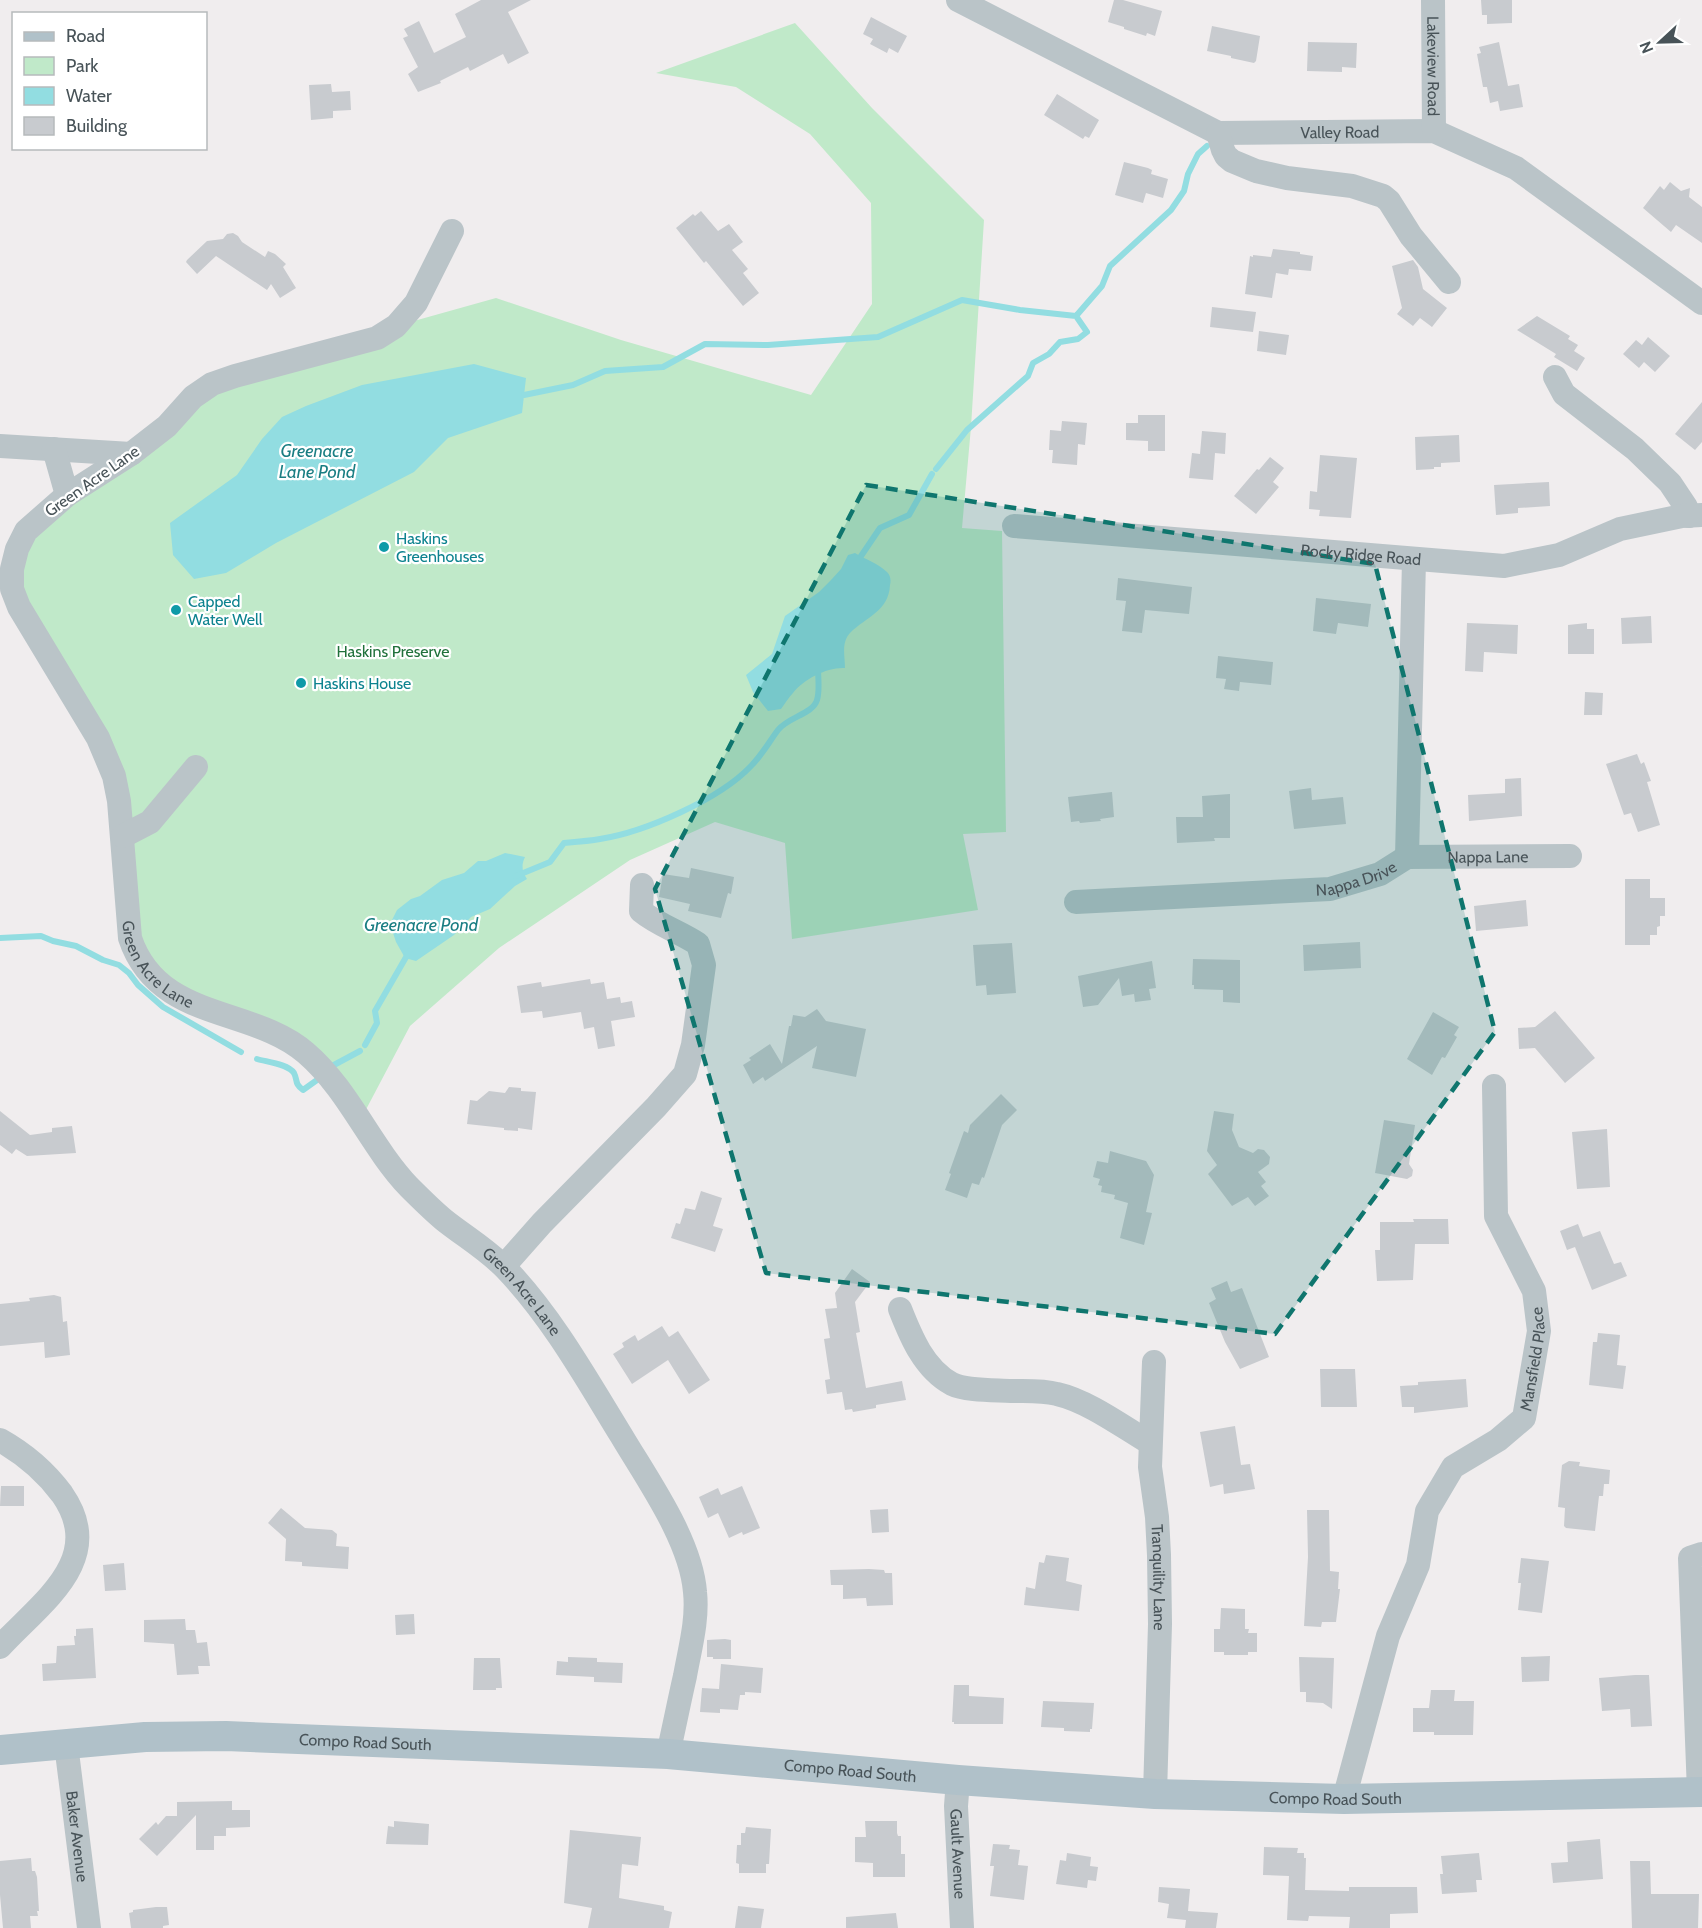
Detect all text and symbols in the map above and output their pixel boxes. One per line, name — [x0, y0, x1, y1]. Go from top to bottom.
legend — [12, 12, 207, 150]
north arrow — [1630, 12, 1690, 72]
street label: Lakeview Road — [1424, 16, 1443, 116]
text: Road — [66, 25, 105, 47]
text: N — [1636, 39, 1657, 56]
text: Park — [66, 55, 99, 77]
text: Water — [66, 85, 112, 107]
text: Building — [66, 115, 128, 137]
street label: Valley Road — [1300, 122, 1379, 142]
water label: Greenacre Lane Pond — [279, 440, 356, 483]
street label: Green Acre Lane — [41, 441, 143, 521]
place label: Haskins Greenhouses — [396, 529, 485, 566]
marker: Haskins Greenhouses — [377, 540, 391, 554]
street label: Rocky Ridge Road — [1300, 540, 1422, 569]
place label: Capped Water Well — [188, 592, 263, 629]
marker: Capped Water Well — [169, 603, 183, 617]
park label: Haskins Preserve — [336, 642, 450, 661]
place label: Haskins House — [313, 674, 411, 693]
marker: Haskins House — [294, 676, 308, 690]
street label: Nappa Lane — [1448, 847, 1528, 866]
street label: Nappa Drive — [1315, 857, 1400, 899]
water label: Greenacre Pond — [364, 914, 479, 936]
street label: Green Acre Lane — [119, 920, 197, 1012]
street label: Green Acre Lane — [479, 1243, 565, 1339]
street label: Mansfield Place — [1516, 1306, 1549, 1413]
street label: Tranquility Lane — [1148, 1524, 1170, 1631]
street label: Compo Road South — [299, 1729, 432, 1754]
street label: Compo Road South — [783, 1755, 917, 1786]
street label: Compo Road South — [1269, 1788, 1402, 1809]
street label: Baker Avenue — [62, 1790, 93, 1883]
street label: Gault Avenue — [947, 1808, 970, 1899]

